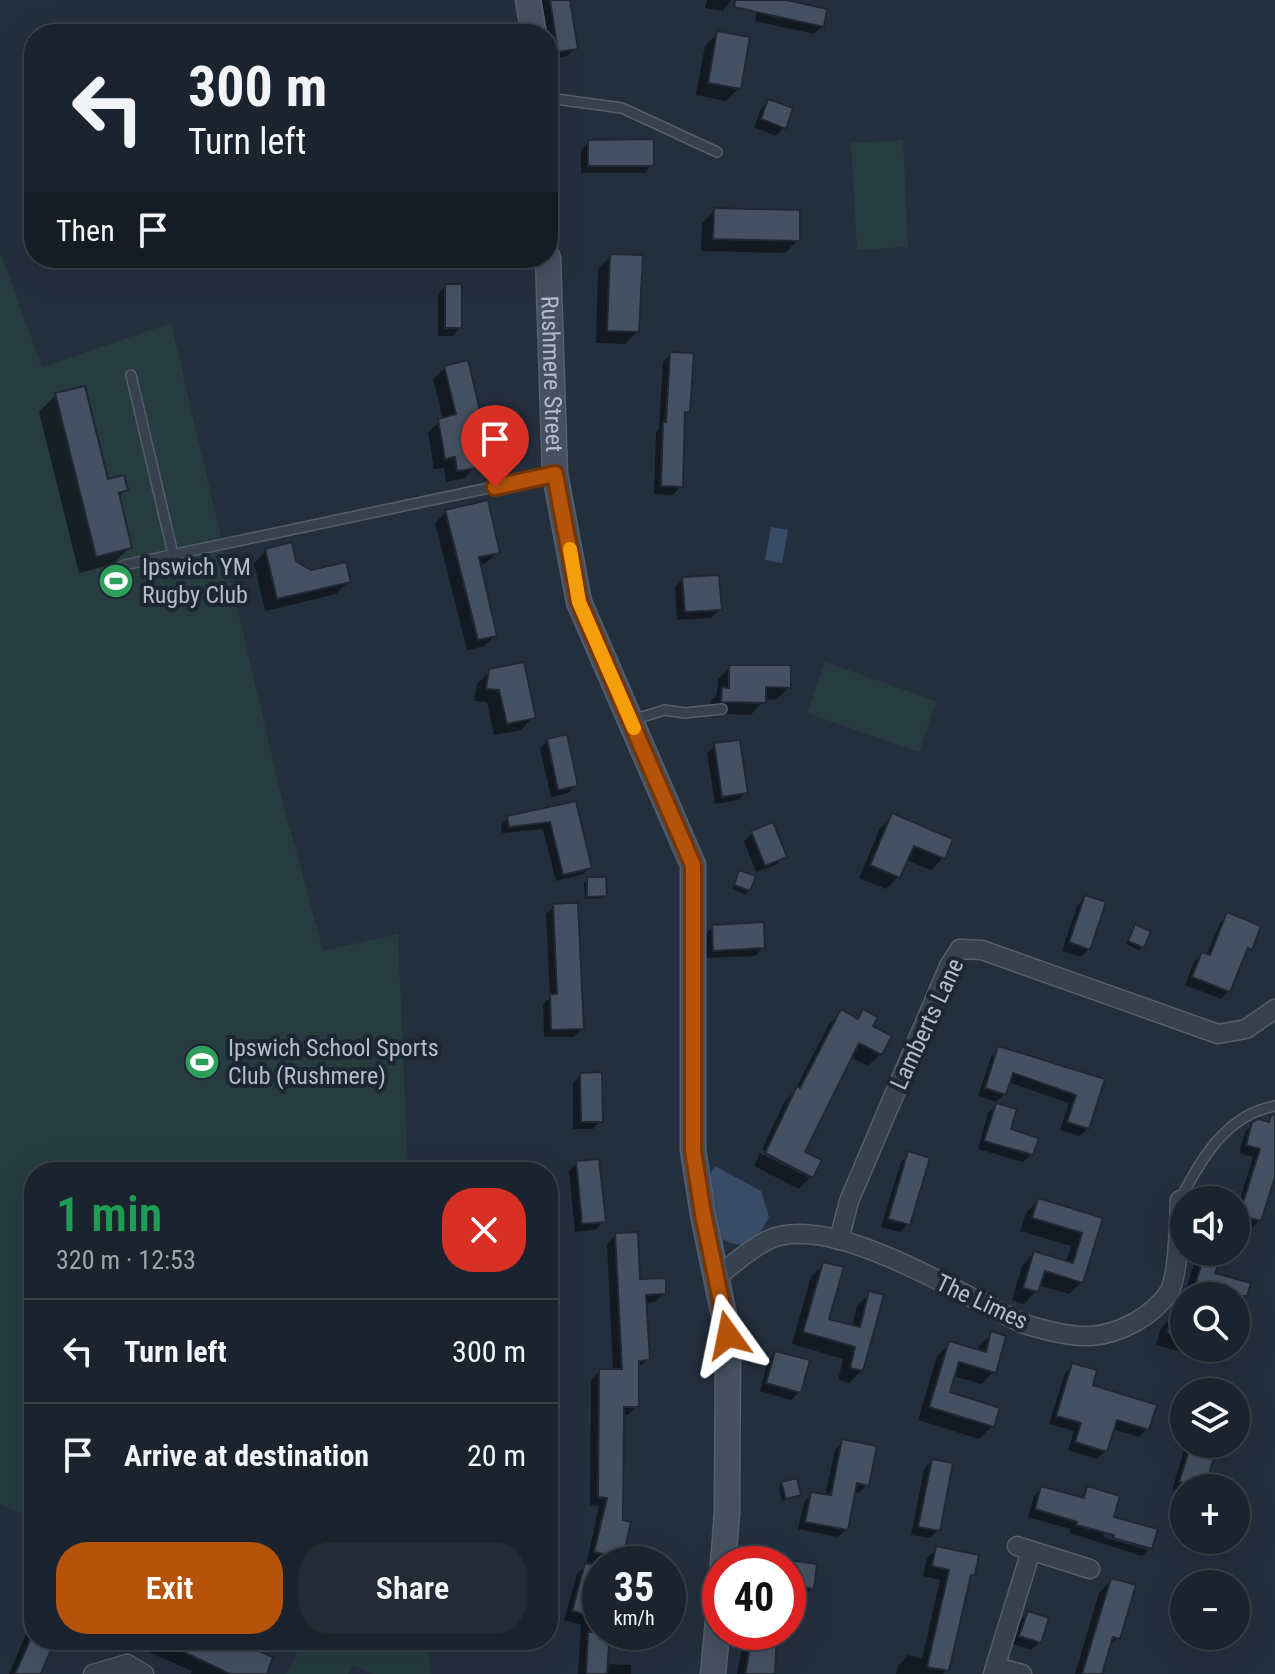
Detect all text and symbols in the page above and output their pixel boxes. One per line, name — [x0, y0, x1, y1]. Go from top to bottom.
text: 300 m — [188, 54, 327, 120]
icon: left — [56, 56, 160, 160]
text: Turn left — [188, 121, 306, 163]
icon: arrive — [131, 208, 175, 252]
text: Then — [56, 213, 115, 248]
street label: Rushmere Street — [535, 295, 568, 453]
pin — [461, 405, 529, 487]
icon: arrive — [473, 417, 517, 461]
place label: Ipswich YM Rugby Club — [142, 553, 251, 609]
sports icon: Ipswich YM Rugby Club — [97, 562, 135, 600]
street label: Lamberts Lane — [884, 954, 970, 1094]
place label: Ipswich School Sports Club (Rushmere) — [228, 1034, 439, 1090]
sports icon: Ipswich School Sports Club (Rushmere) — [183, 1043, 221, 1081]
text: 1 min — [56, 1186, 162, 1243]
map controls — [1170, 1186, 1250, 1650]
button: sound — [1170, 1186, 1250, 1266]
button: close — [442, 1188, 526, 1272]
text: 320 m · 12:53 — [56, 1245, 196, 1275]
street label: The Limes — [932, 1269, 1032, 1335]
button: search — [1170, 1282, 1250, 1362]
position arrow — [686, 1293, 770, 1377]
icon: left — [56, 1329, 100, 1373]
text: Turn left — [124, 1334, 227, 1369]
text: 300 m — [452, 1334, 526, 1369]
button: layers — [1170, 1378, 1250, 1458]
icon: arrive — [56, 1433, 100, 1477]
text: Arrive at destination — [124, 1438, 369, 1473]
text: 20 m — [467, 1438, 526, 1473]
button: + — [1170, 1474, 1250, 1554]
button: Exit — [56, 1542, 283, 1634]
button: Share — [299, 1542, 526, 1634]
speed limit sign: 40 — [702, 1546, 806, 1650]
text: 35 — [614, 1564, 654, 1611]
button: − — [1170, 1570, 1250, 1650]
text: km/h — [613, 1606, 655, 1630]

